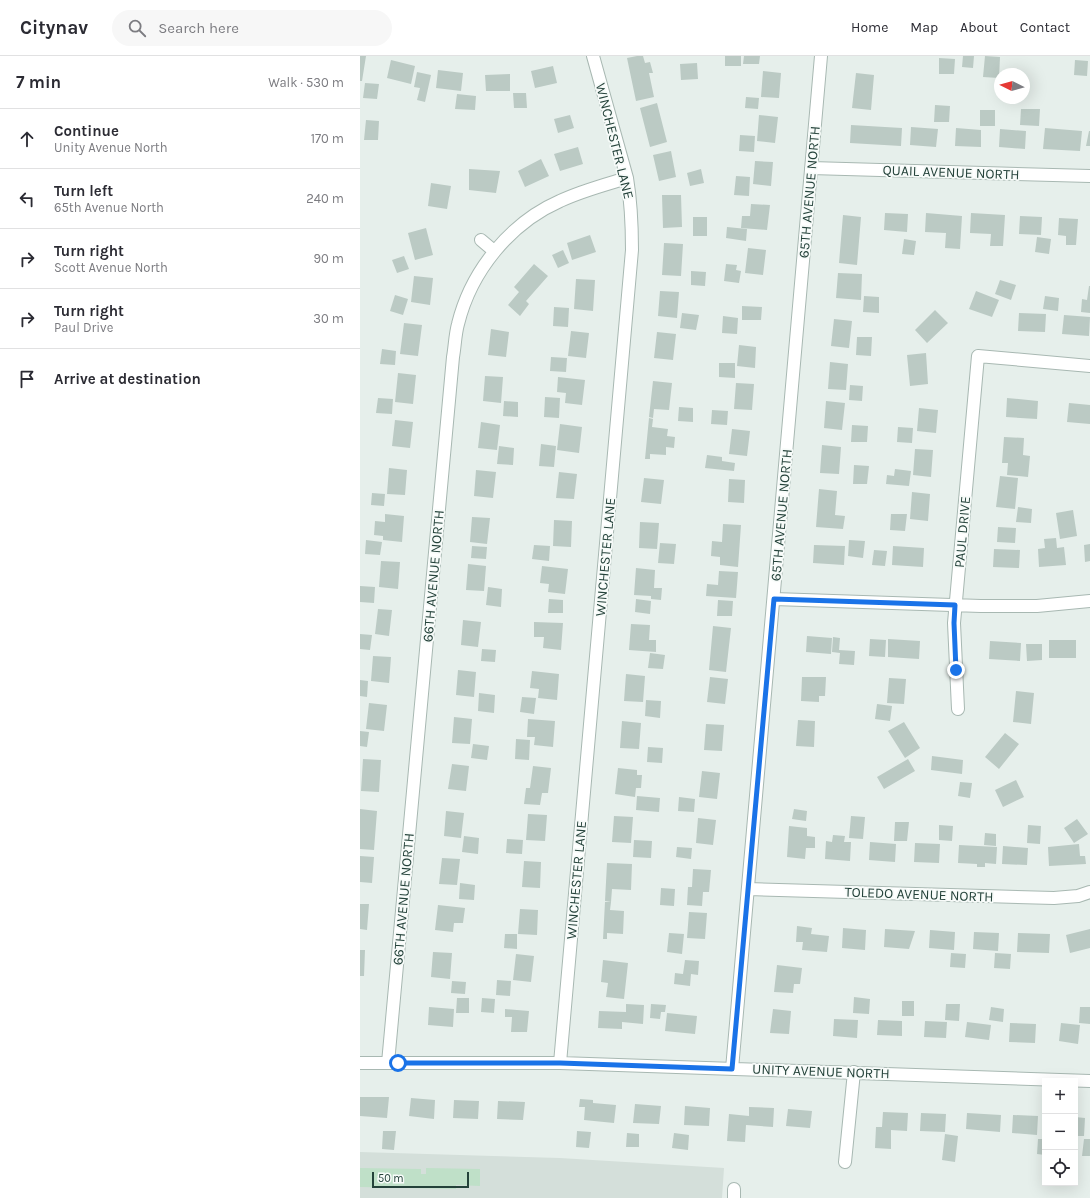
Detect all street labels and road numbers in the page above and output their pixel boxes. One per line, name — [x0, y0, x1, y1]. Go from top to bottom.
street label: WINCHESTER LANE — [592, 81, 637, 201]
street label: 65TH AVENUE NORTH — [795, 125, 824, 259]
street label: QUAIL AVENUE NORTH — [882, 162, 1020, 183]
street label: 65TH AVENUE NORTH — [767, 448, 796, 582]
street label: PAUL DRIVE — [951, 496, 974, 569]
street label: WINCHESTER LANE — [592, 497, 619, 617]
street label: 66TH AVENUE NORTH — [419, 509, 448, 643]
street label: WINCHESTER LANE — [563, 820, 590, 940]
street label: 66TH AVENUE NORTH — [389, 832, 418, 966]
street label: TOLEDO AVENUE NORTH — [844, 883, 994, 906]
street label: UNITY AVENUE NORTH — [752, 1061, 890, 1082]

